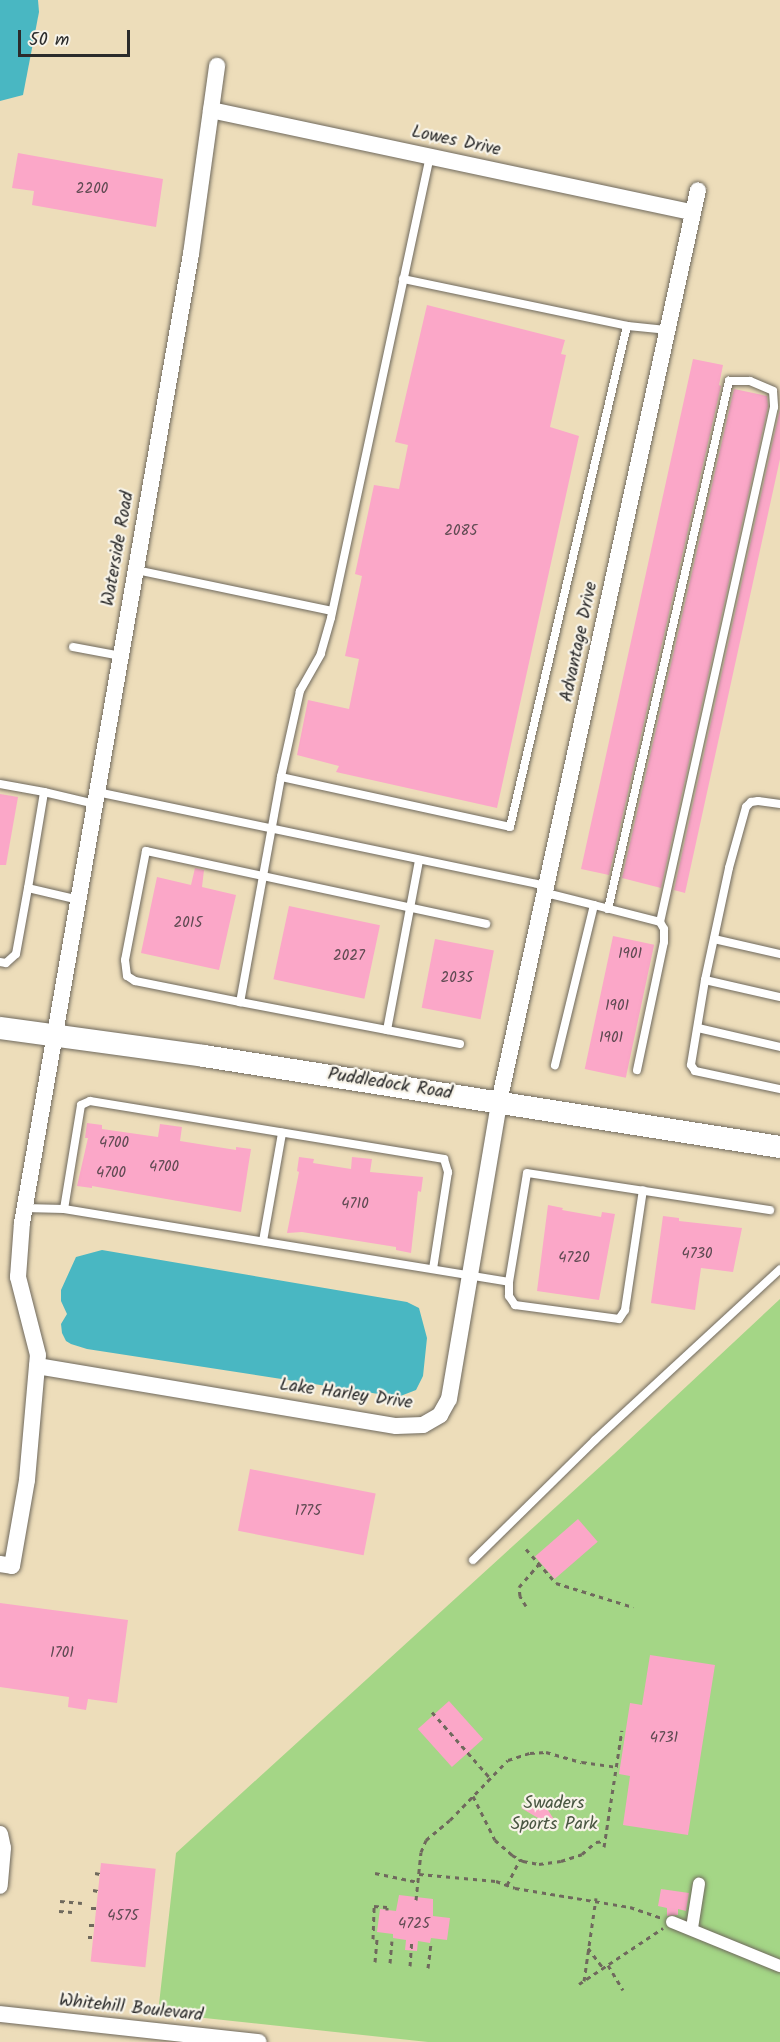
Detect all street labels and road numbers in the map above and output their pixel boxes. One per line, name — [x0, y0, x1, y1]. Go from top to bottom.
street label: Lowes Drive — [409, 122, 503, 162]
street label: Waterside Road — [98, 490, 140, 608]
street label: Advantage Drive — [557, 580, 603, 704]
street label: Puddledock Road — [326, 1064, 454, 1106]
street label: Lake Harley Drive — [278, 1375, 414, 1415]
street label: Whitehill Boulevard — [58, 1991, 204, 2027]

